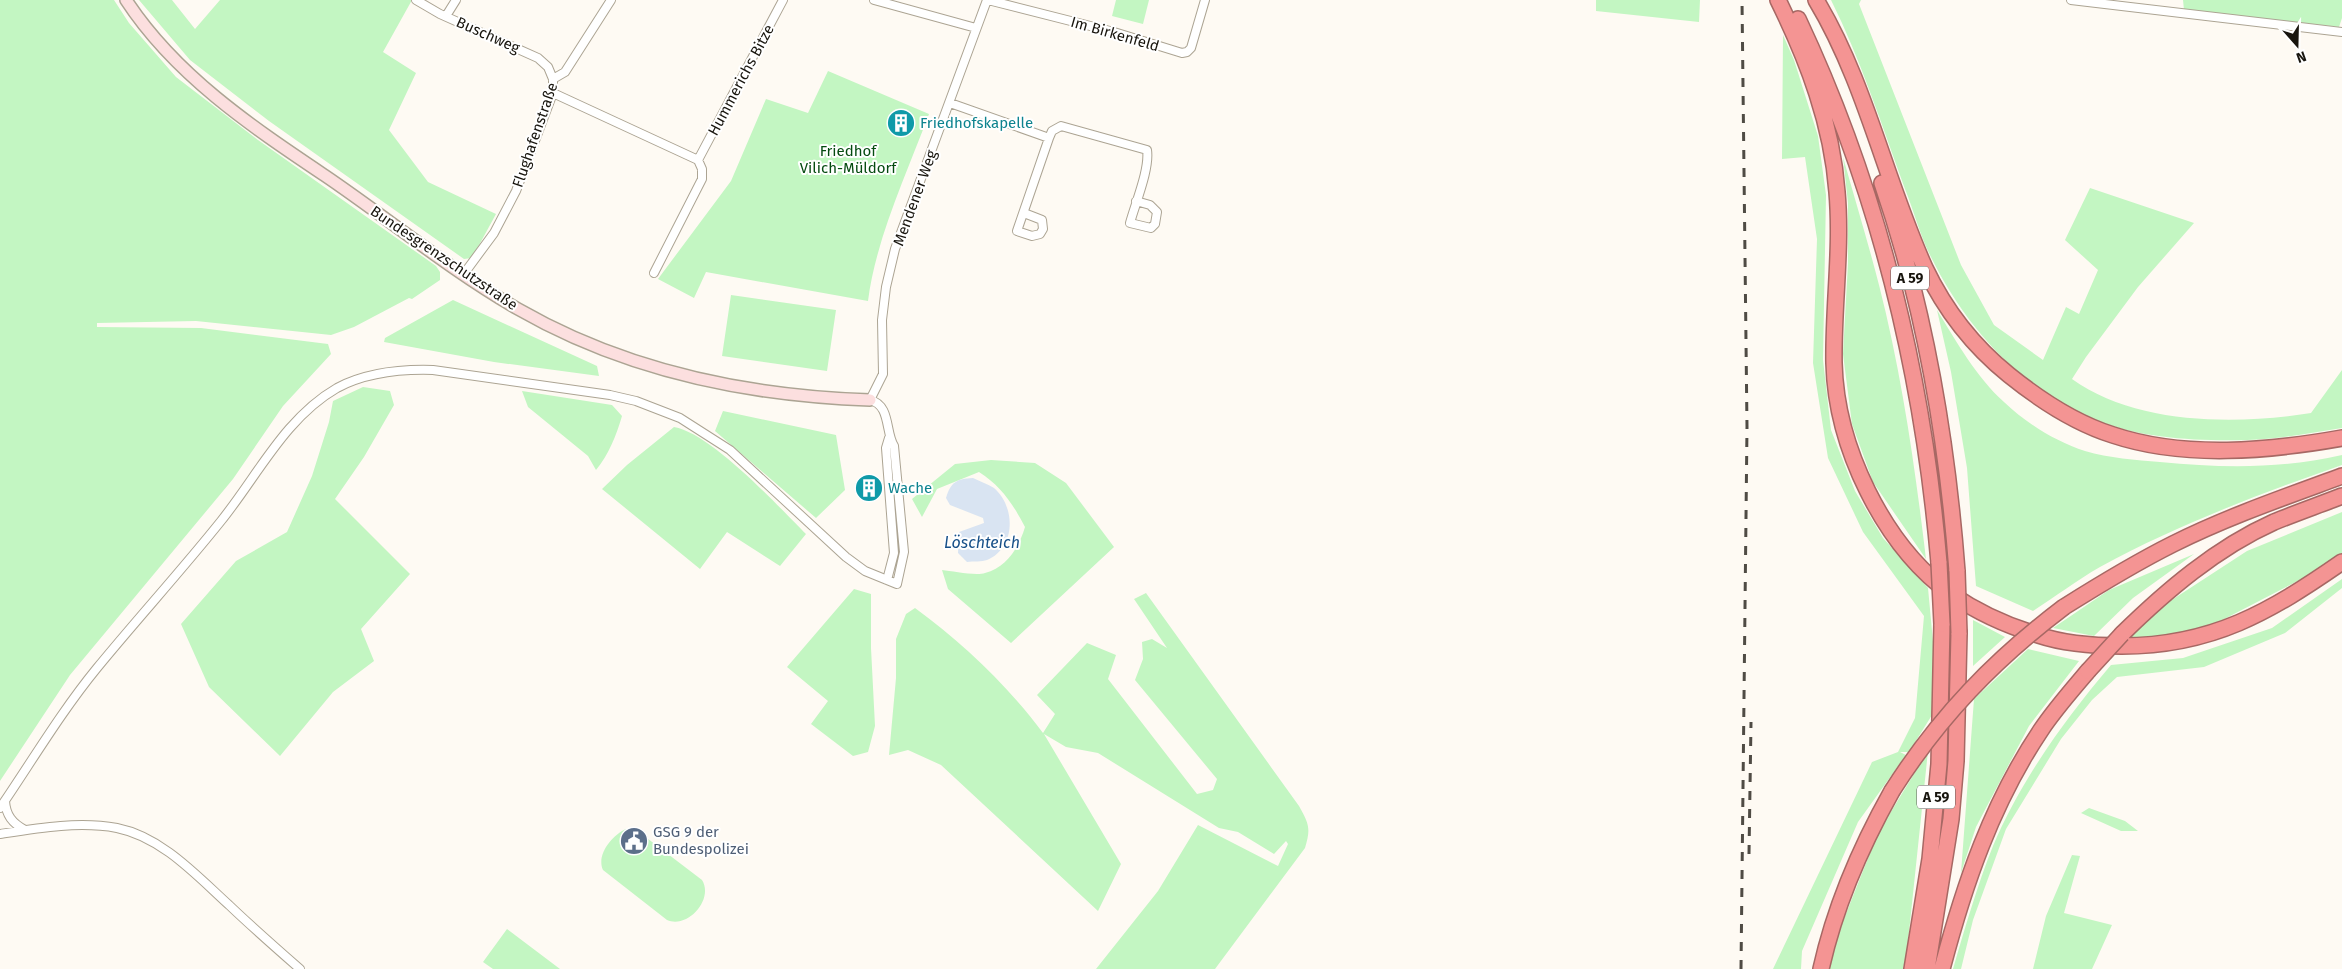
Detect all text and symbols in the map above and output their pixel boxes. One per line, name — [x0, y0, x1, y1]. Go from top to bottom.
street label: Buschweg — [453, 13, 523, 57]
street label: Im Birkenfeld — [1069, 13, 1161, 55]
north arrow — [2272, 20, 2322, 70]
street label: Hummerichs Bitze — [704, 21, 778, 139]
text: N — [2294, 47, 2309, 66]
street label: Flughafenstraße — [509, 80, 561, 190]
building icon: Friedhofskapelle — [886, 108, 916, 138]
place label: Friedhofskapelle — [920, 114, 1033, 132]
park label: Friedhof Vilich-Müldorf — [800, 142, 897, 177]
street label: Mendener Weg — [889, 147, 941, 248]
street label: Bundesgrenzschutzstraße — [367, 202, 521, 314]
road number: A 59 — [1891, 266, 1929, 290]
building icon: Wache — [854, 473, 884, 503]
place label: Wache — [888, 479, 932, 497]
water label: Löschteich — [944, 533, 1020, 552]
road number: A 59 — [1917, 786, 1955, 809]
place label: GSG 9 der Bundespolizei — [653, 823, 749, 858]
public building icon: GSG 9 der Bundespolizei — [619, 826, 649, 856]

